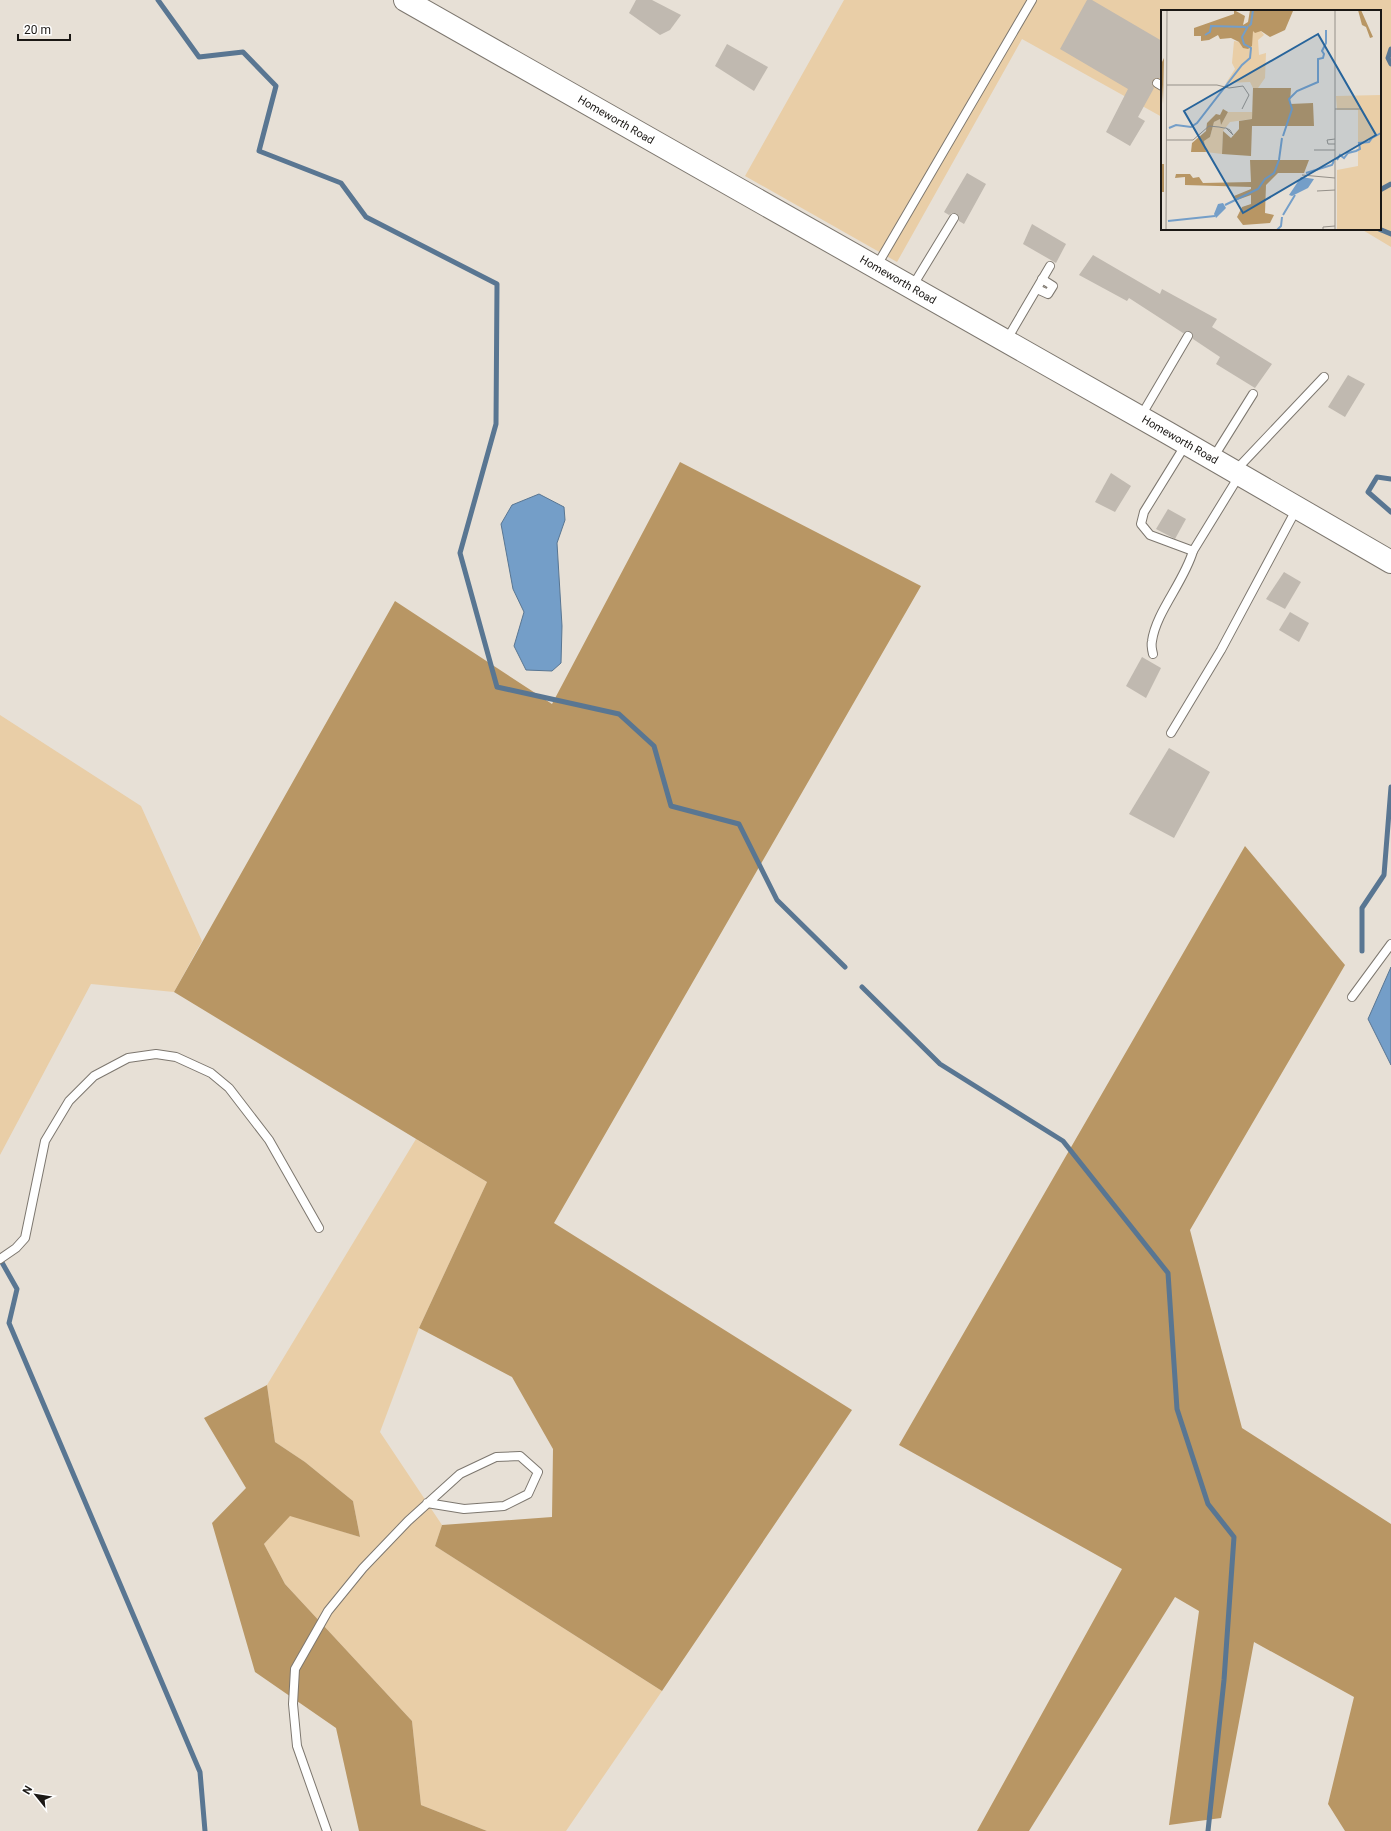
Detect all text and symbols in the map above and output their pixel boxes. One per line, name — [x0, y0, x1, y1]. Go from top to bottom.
inset map — [1161, 10, 1381, 230]
scale bar — [18, 16, 70, 42]
text: 20 m — [24, 23, 51, 37]
street label: Homeworth Road — [576, 93, 656, 147]
street label: Homeworth Road — [858, 253, 938, 307]
street label: Homeworth Road — [1140, 413, 1220, 467]
north arrow — [16, 1775, 56, 1815]
text: N — [20, 1783, 35, 1797]

